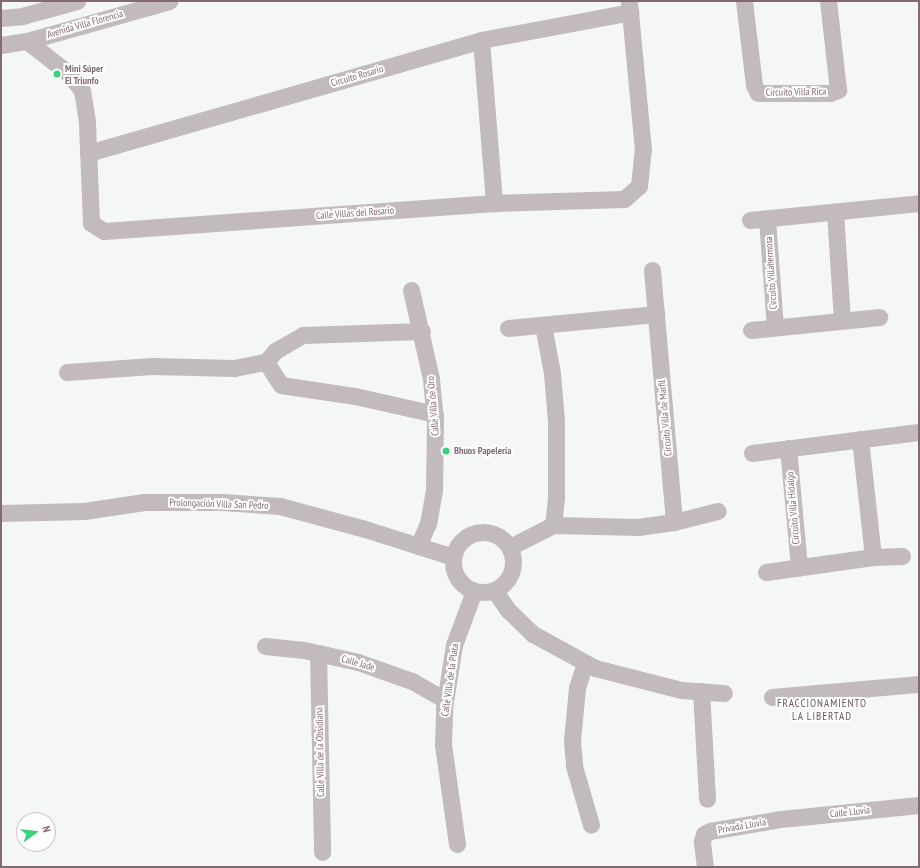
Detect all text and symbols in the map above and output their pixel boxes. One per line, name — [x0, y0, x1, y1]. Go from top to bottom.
street label: Avenida Villa Florencia — [45, 7, 125, 41]
place label: Mini Súper El Triunfo — [65, 62, 103, 86]
street label: Circuito Rosario — [329, 63, 385, 89]
marker: Mini Súper El Triunfo — [52, 69, 62, 79]
street label: Circuito Villa Rica — [766, 85, 826, 99]
street label: Calle Villas del Rosario — [315, 204, 395, 222]
street label: Circuito Villahermosa — [762, 236, 780, 310]
street label: Calle Villa de Oro — [424, 376, 442, 436]
street label: Circuito Villa de Marfil — [656, 379, 674, 457]
place label: Bhuos Papelería — [454, 445, 511, 457]
marker: Bhuos Papelería — [441, 446, 451, 456]
street label: Circuito Villa Hidalgo — [784, 471, 802, 545]
street label: Prolongación Villa San Pedro — [169, 496, 269, 512]
street label: Calle Villa de la Plata — [439, 643, 461, 717]
street label: Calle Jade — [340, 653, 376, 673]
district label: FRACCIONAMIENTO LA LIBERTAD — [777, 697, 867, 723]
street label: Calle Villa de la Obsidiana — [313, 707, 327, 797]
street label: Calle Lluvia — [829, 804, 871, 820]
north arrow — [16, 812, 56, 852]
street label: Privada Lluvia — [717, 816, 767, 836]
text: N — [39, 824, 54, 834]

